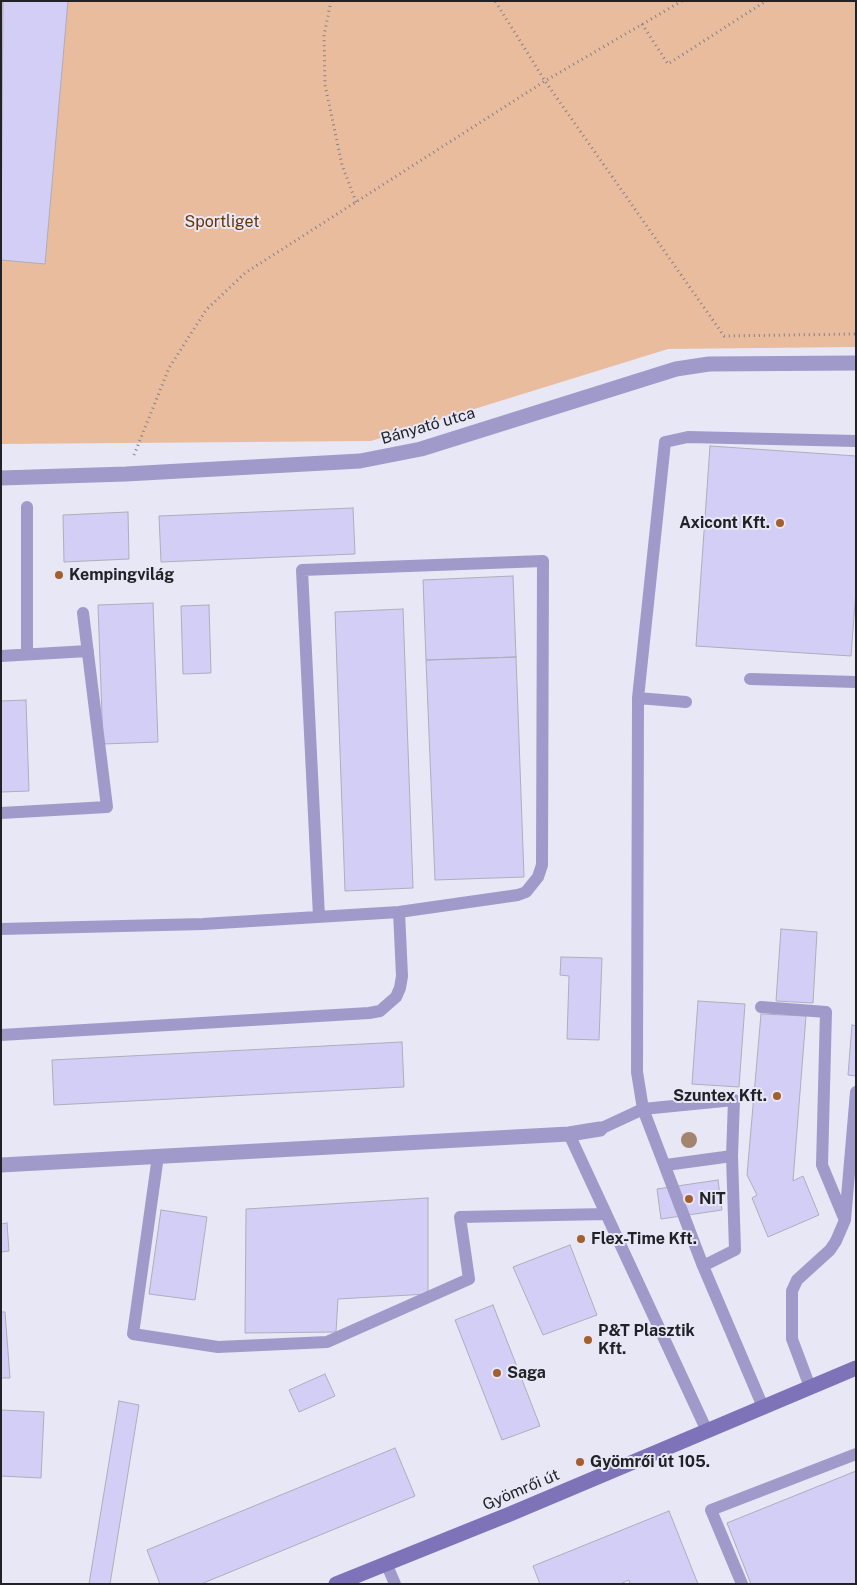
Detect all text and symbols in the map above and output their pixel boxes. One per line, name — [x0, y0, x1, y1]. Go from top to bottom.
park label: Sportliget — [185, 212, 259, 232]
street label: Bányató utca — [379, 403, 477, 449]
place label: Axicont Kft. — [679, 513, 770, 533]
marker: Axicont Kft. — [774, 517, 786, 529]
place label: Kempingvilág — [69, 565, 174, 585]
marker: Kempingvilág — [53, 569, 65, 581]
place label: Szuntex Kft. — [673, 1086, 767, 1106]
marker: Szuntex Kft. — [771, 1090, 783, 1102]
place label: NiT — [699, 1189, 726, 1209]
marker: NiT — [683, 1193, 695, 1205]
place label: Flex-Time Kft. — [591, 1229, 697, 1249]
marker: Flex-Time Kft. — [575, 1233, 587, 1245]
place label: P&T Plasztik Kft. — [598, 1321, 695, 1359]
marker: P&T Plasztik Kft. — [582, 1334, 594, 1346]
place label: Saga — [507, 1363, 546, 1383]
marker: Saga — [491, 1367, 503, 1379]
place label: Gyömrői út 105. — [590, 1452, 710, 1472]
marker: Gyömrői út 105. — [574, 1456, 586, 1468]
street label: Gyömrői út — [480, 1465, 562, 1515]

